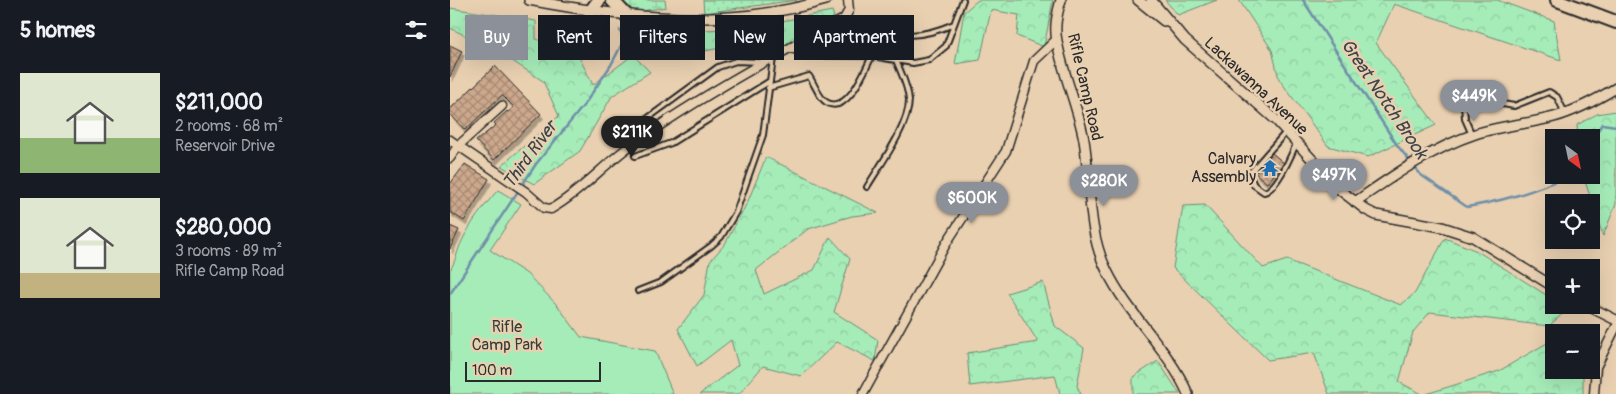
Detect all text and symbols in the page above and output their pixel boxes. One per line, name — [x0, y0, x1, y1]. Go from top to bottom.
chip: Buy — [465, 15, 528, 60]
chip: Rent — [538, 15, 610, 60]
chip: Filters — [620, 15, 705, 60]
chip: New — [715, 15, 784, 60]
chip: Apartment — [794, 15, 914, 60]
icon: filters — [402, 16, 430, 44]
text: 5 homes — [20, 17, 95, 44]
street label: Rifle Camp Road — [1063, 31, 1107, 143]
street label: Lackawanna Avenue — [1200, 33, 1312, 139]
water label: Great Notch Brook — [1335, 35, 1433, 165]
pin: $449K — [1439, 80, 1509, 122]
text: $449K — [1451, 86, 1497, 106]
text: $211,000 — [175, 89, 263, 116]
icon: home — [60, 93, 120, 153]
water label: Third River — [498, 115, 564, 193]
text: 2 rooms · 68 m² — [175, 116, 283, 136]
pin: $211K — [597, 116, 667, 158]
text: $211K — [612, 122, 652, 142]
north arrow — [1545, 129, 1600, 184]
map controls — [1545, 129, 1600, 379]
text: Reservoir Drive — [175, 136, 275, 156]
place label: Calvary Assembly — [1191, 149, 1256, 187]
temple icon: Calvary Assembly — [1260, 158, 1280, 178]
pin: $497K — [1299, 158, 1369, 201]
pin: $280K — [1069, 164, 1139, 207]
text: $497K — [1312, 165, 1356, 185]
text: $280K — [1081, 171, 1127, 191]
pin: $600K — [937, 182, 1007, 224]
text: $600K — [947, 188, 997, 208]
button: locate — [1545, 194, 1600, 249]
text: $280,000 — [175, 214, 271, 241]
icon: home — [60, 218, 120, 278]
text: 3 rooms · 89 m² — [175, 241, 282, 261]
button: + — [1545, 259, 1600, 314]
text: Rifle Camp Road — [175, 261, 284, 281]
park label: Rifle Camp Park — [472, 317, 543, 355]
button: − — [1545, 324, 1600, 379]
scale bar — [465, 359, 601, 382]
text: 100 m — [472, 362, 512, 379]

